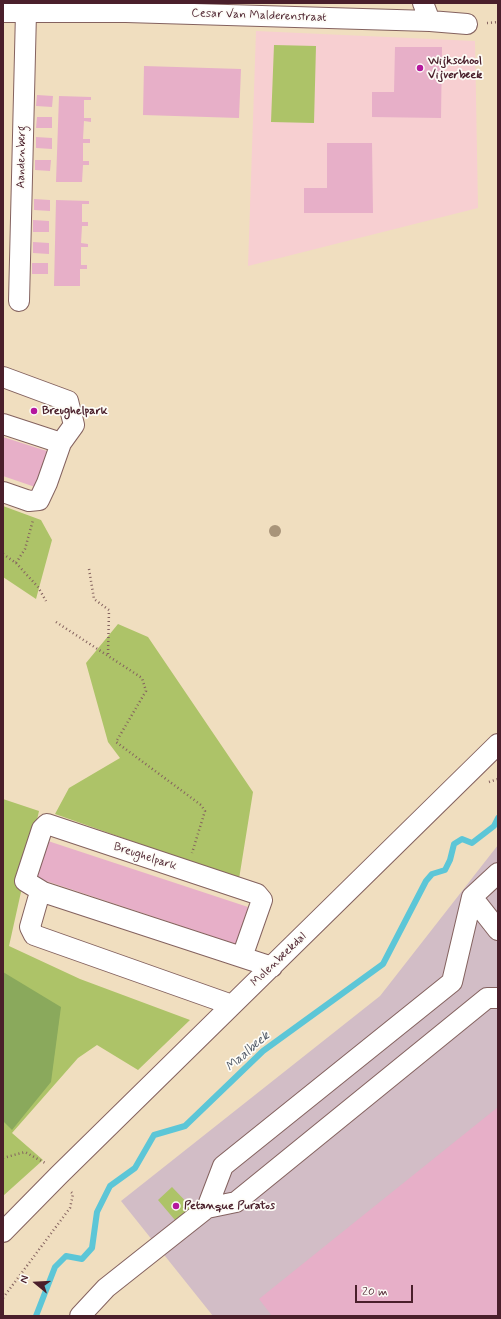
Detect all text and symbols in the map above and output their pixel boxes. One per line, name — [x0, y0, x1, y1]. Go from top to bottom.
street label: Cesar Van Malderenstraat — [191, 6, 327, 26]
place label: Wijkschool Vijverbeek — [428, 54, 482, 82]
marker: Wijkschool Vijverbeek — [415, 63, 425, 73]
street label: Aandenberg — [14, 125, 30, 189]
place label: Breughelpark — [42, 404, 107, 418]
marker: Breughelpark — [29, 406, 39, 416]
street label: Breughelpark — [112, 840, 178, 874]
street label: Molenbeekdal — [248, 930, 310, 990]
water label: Maalbeek — [223, 1029, 273, 1075]
place label: Petanque Puratos — [184, 1199, 275, 1213]
marker: Petanque Puratos — [171, 1201, 181, 1211]
north arrow — [16, 1263, 56, 1303]
text: N — [17, 1274, 32, 1285]
scale bar — [357, 1277, 415, 1303]
text: 20 m — [362, 1284, 388, 1300]

